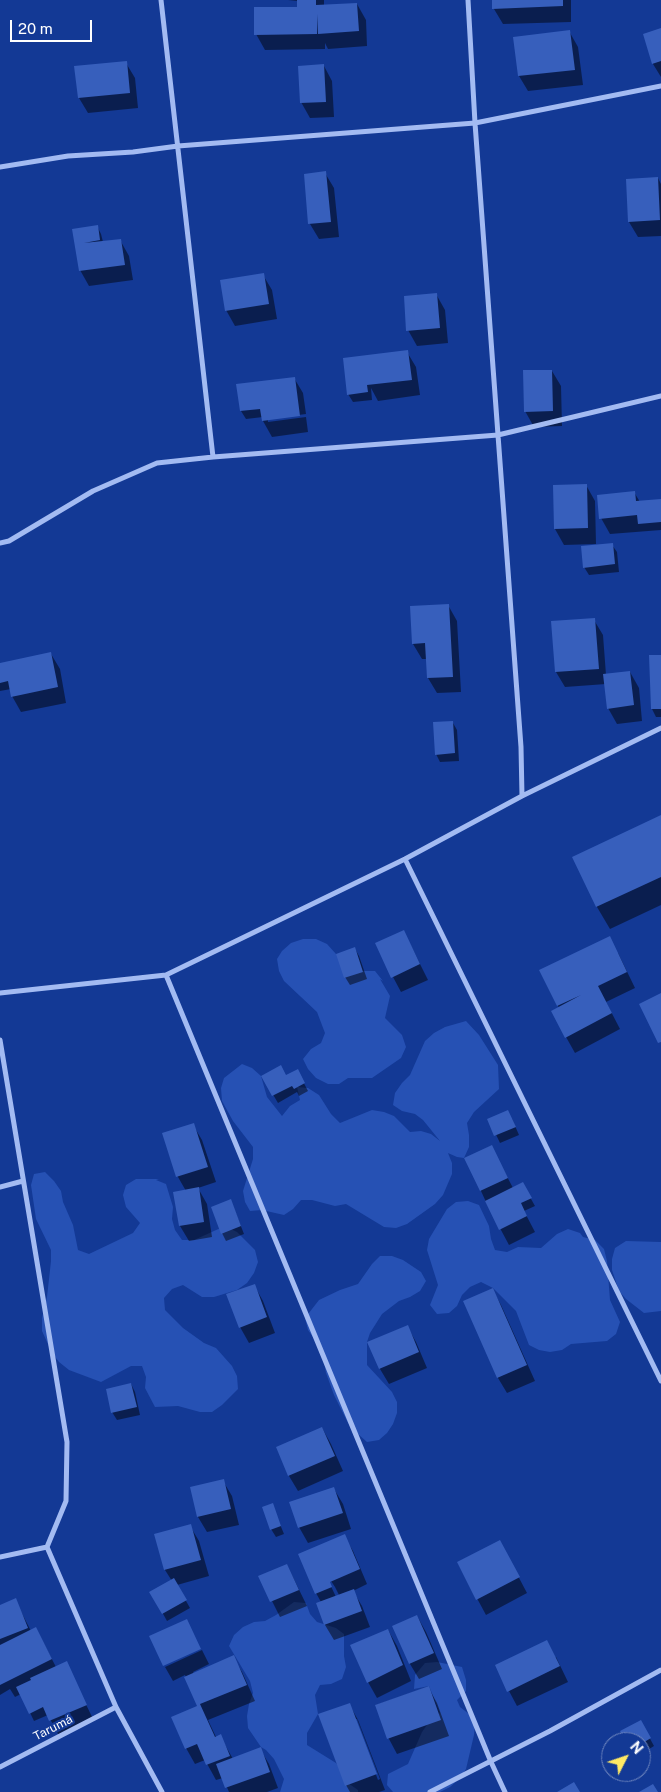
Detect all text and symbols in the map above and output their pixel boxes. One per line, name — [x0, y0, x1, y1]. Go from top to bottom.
scale bar — [12, 10, 95, 42]
text: 20 m — [18, 20, 53, 37]
street label: Tarumá — [31, 1712, 75, 1744]
north arrow — [601, 1732, 651, 1782]
text: N — [627, 1738, 646, 1757]

